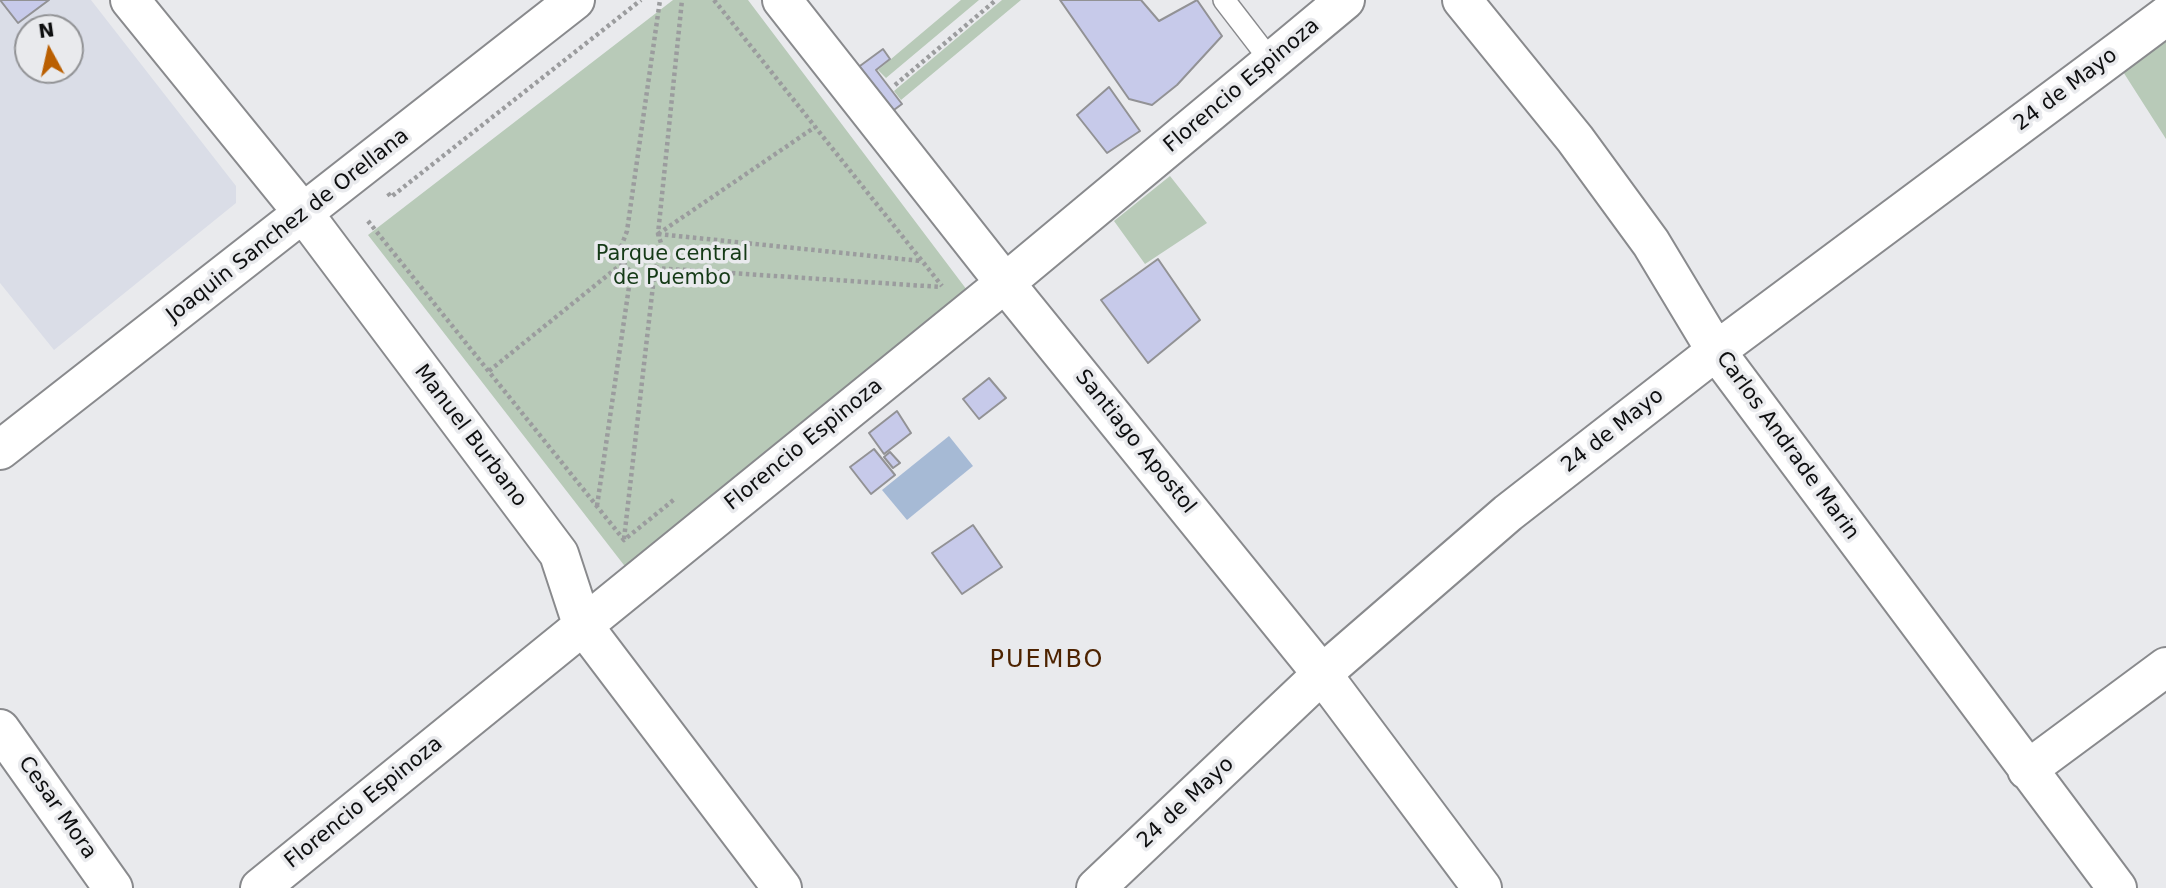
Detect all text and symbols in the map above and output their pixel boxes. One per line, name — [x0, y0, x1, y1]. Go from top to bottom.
north arrow — [14, 14, 84, 84]
street label: Florencio Espinoza — [1159, 14, 1325, 158]
text: N — [37, 18, 56, 42]
street label: 24 de Mayo — [2009, 43, 2123, 137]
street label: Joaquin Sanchez de Orellana — [162, 124, 414, 328]
park label: Parque central de Puembo — [596, 242, 748, 292]
street label: Carlos Andrade Marin — [1710, 347, 1864, 545]
street label: Manuel Burbano — [408, 360, 532, 512]
street label: Santiago Apostol — [1069, 365, 1201, 519]
street label: Florencio Espinoza — [720, 374, 888, 516]
street label: 24 de Mayo — [1557, 383, 1669, 479]
district label: PUEMBO — [990, 647, 1104, 675]
street label: Florencio Espinoza — [280, 732, 448, 874]
street label: Cesar Mora — [13, 752, 101, 864]
street label: 24 de Mayo — [1133, 752, 1239, 854]

